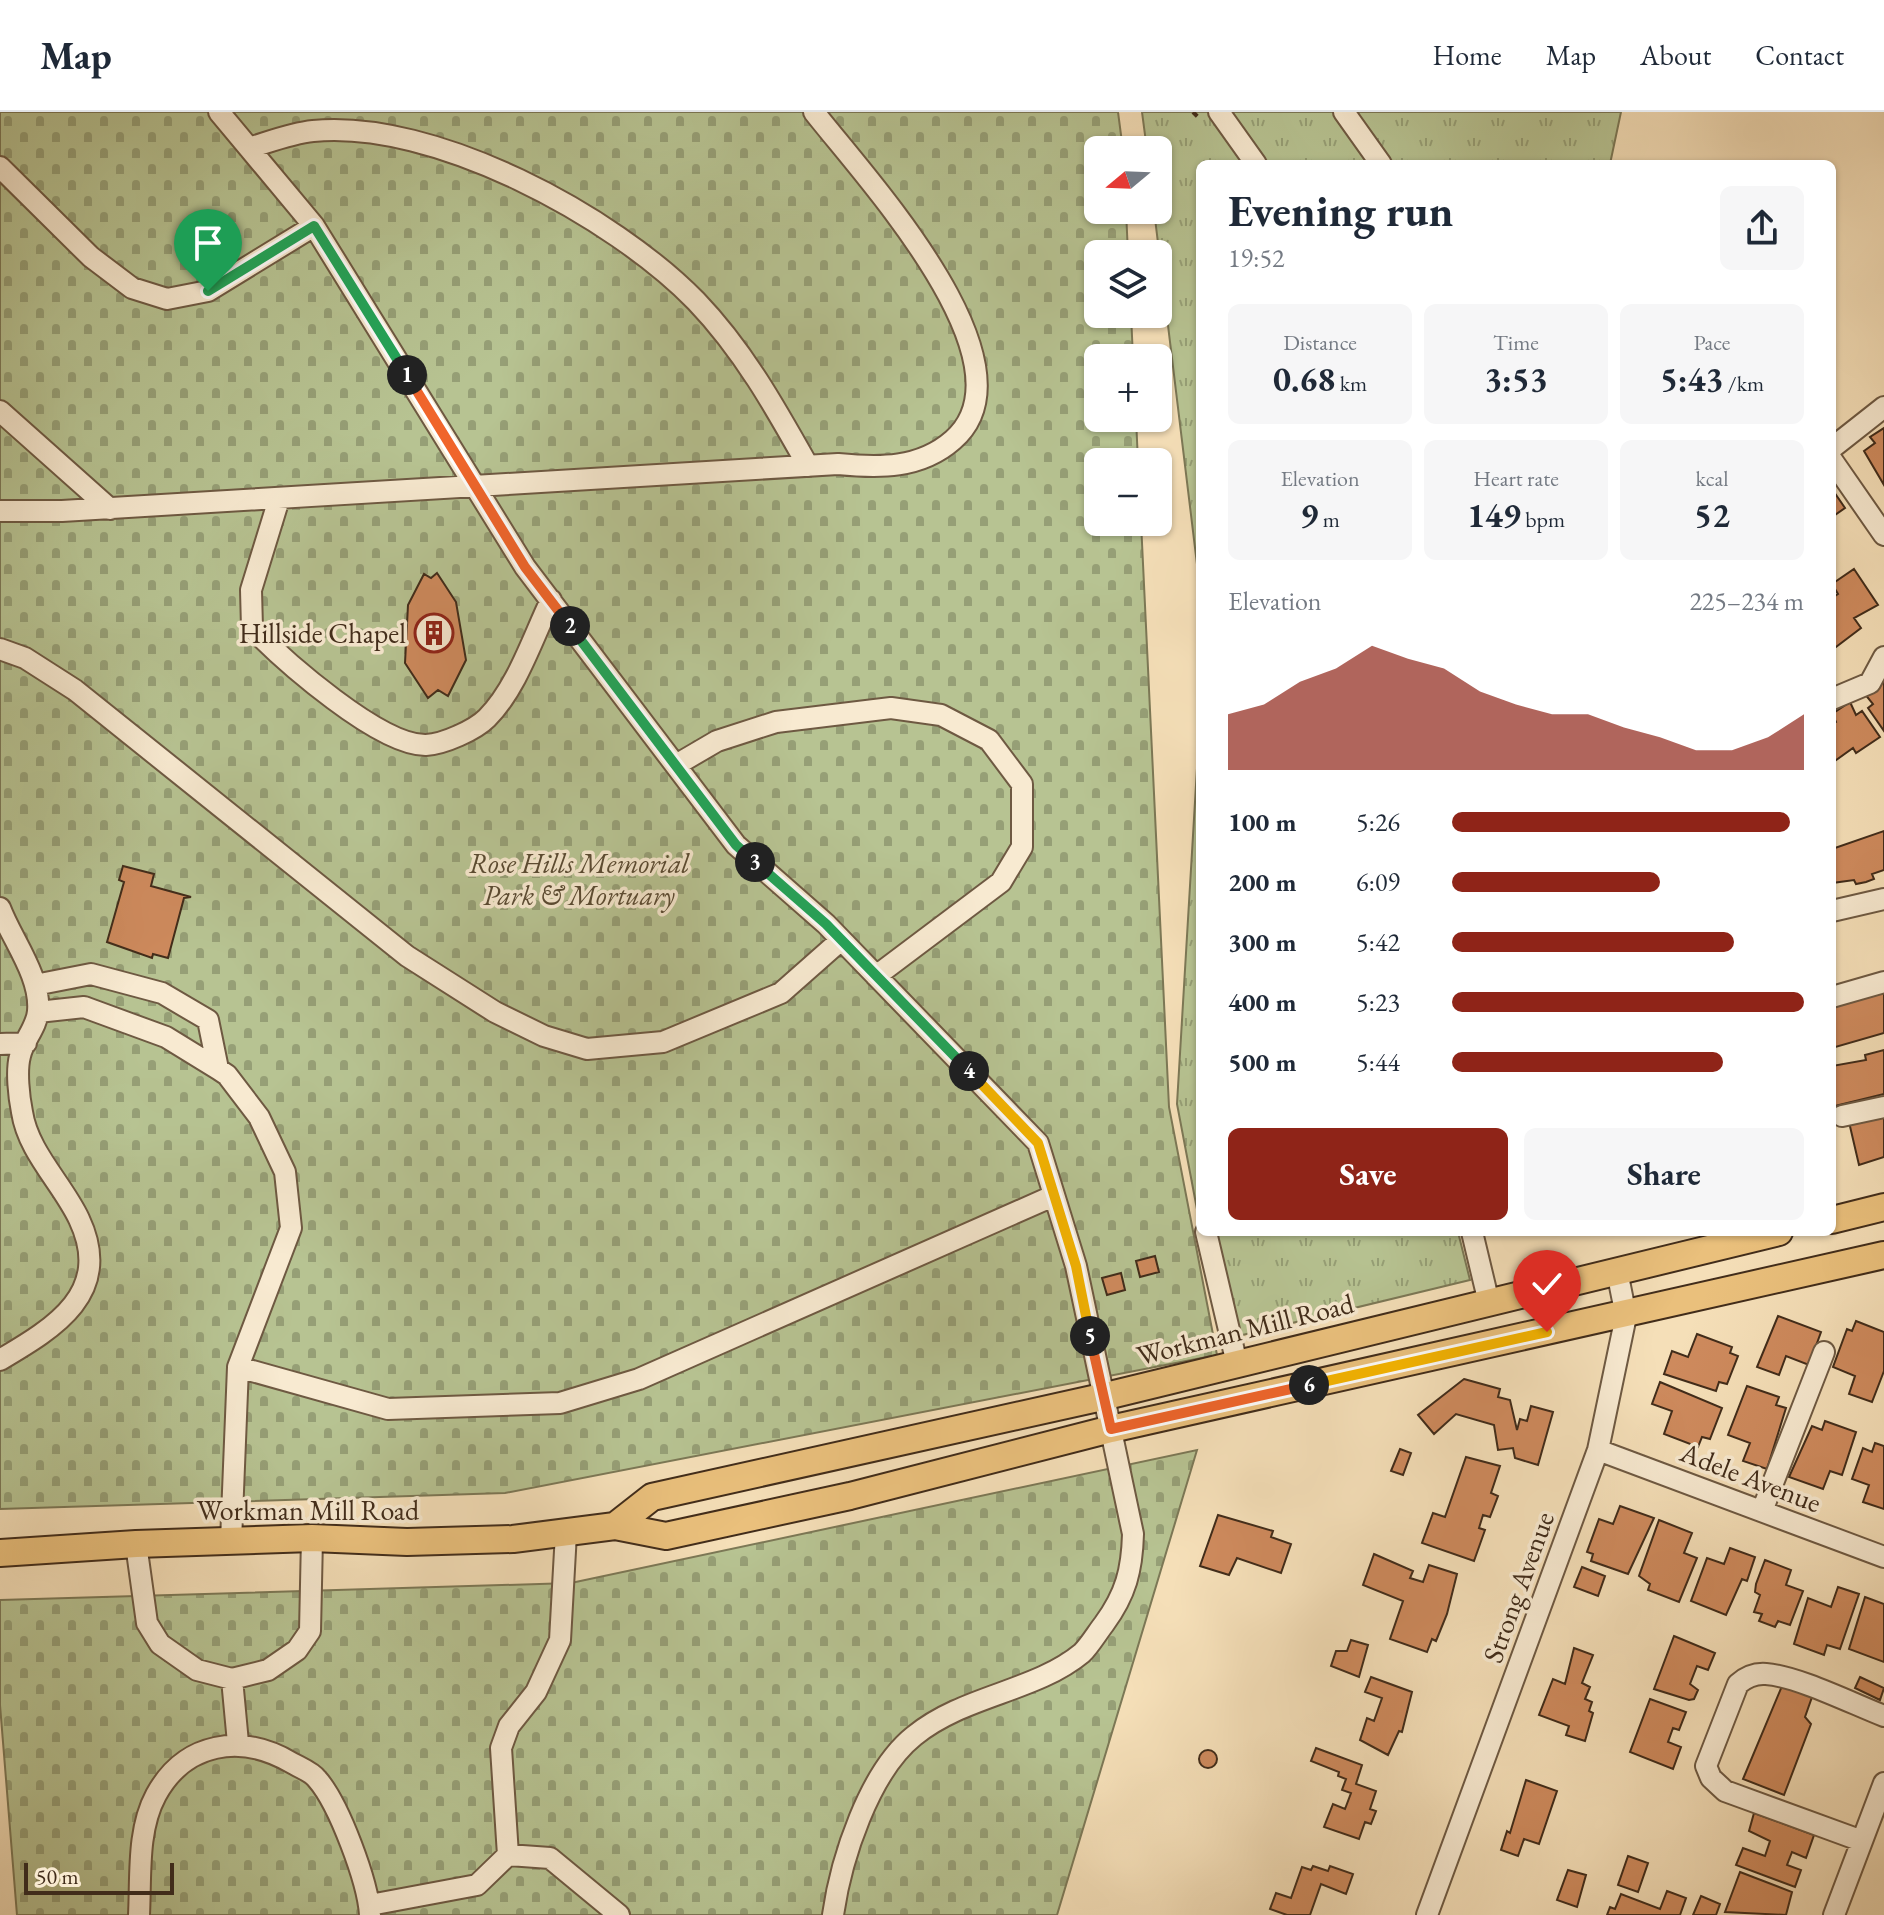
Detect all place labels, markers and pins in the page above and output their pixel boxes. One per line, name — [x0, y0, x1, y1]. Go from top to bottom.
pin — [174, 209, 242, 291]
pin: 1 — [387, 355, 427, 395]
pin: 2 — [550, 606, 590, 646]
building icon: Hillside Chapel — [413, 612, 455, 654]
place label: Hillside Chapel — [239, 615, 406, 651]
pin: 3 — [735, 842, 775, 882]
pin: 4 — [949, 1051, 989, 1091]
pin — [1513, 1250, 1581, 1332]
pin: 5 — [1070, 1316, 1110, 1356]
pin: 6 — [1289, 1365, 1329, 1405]

